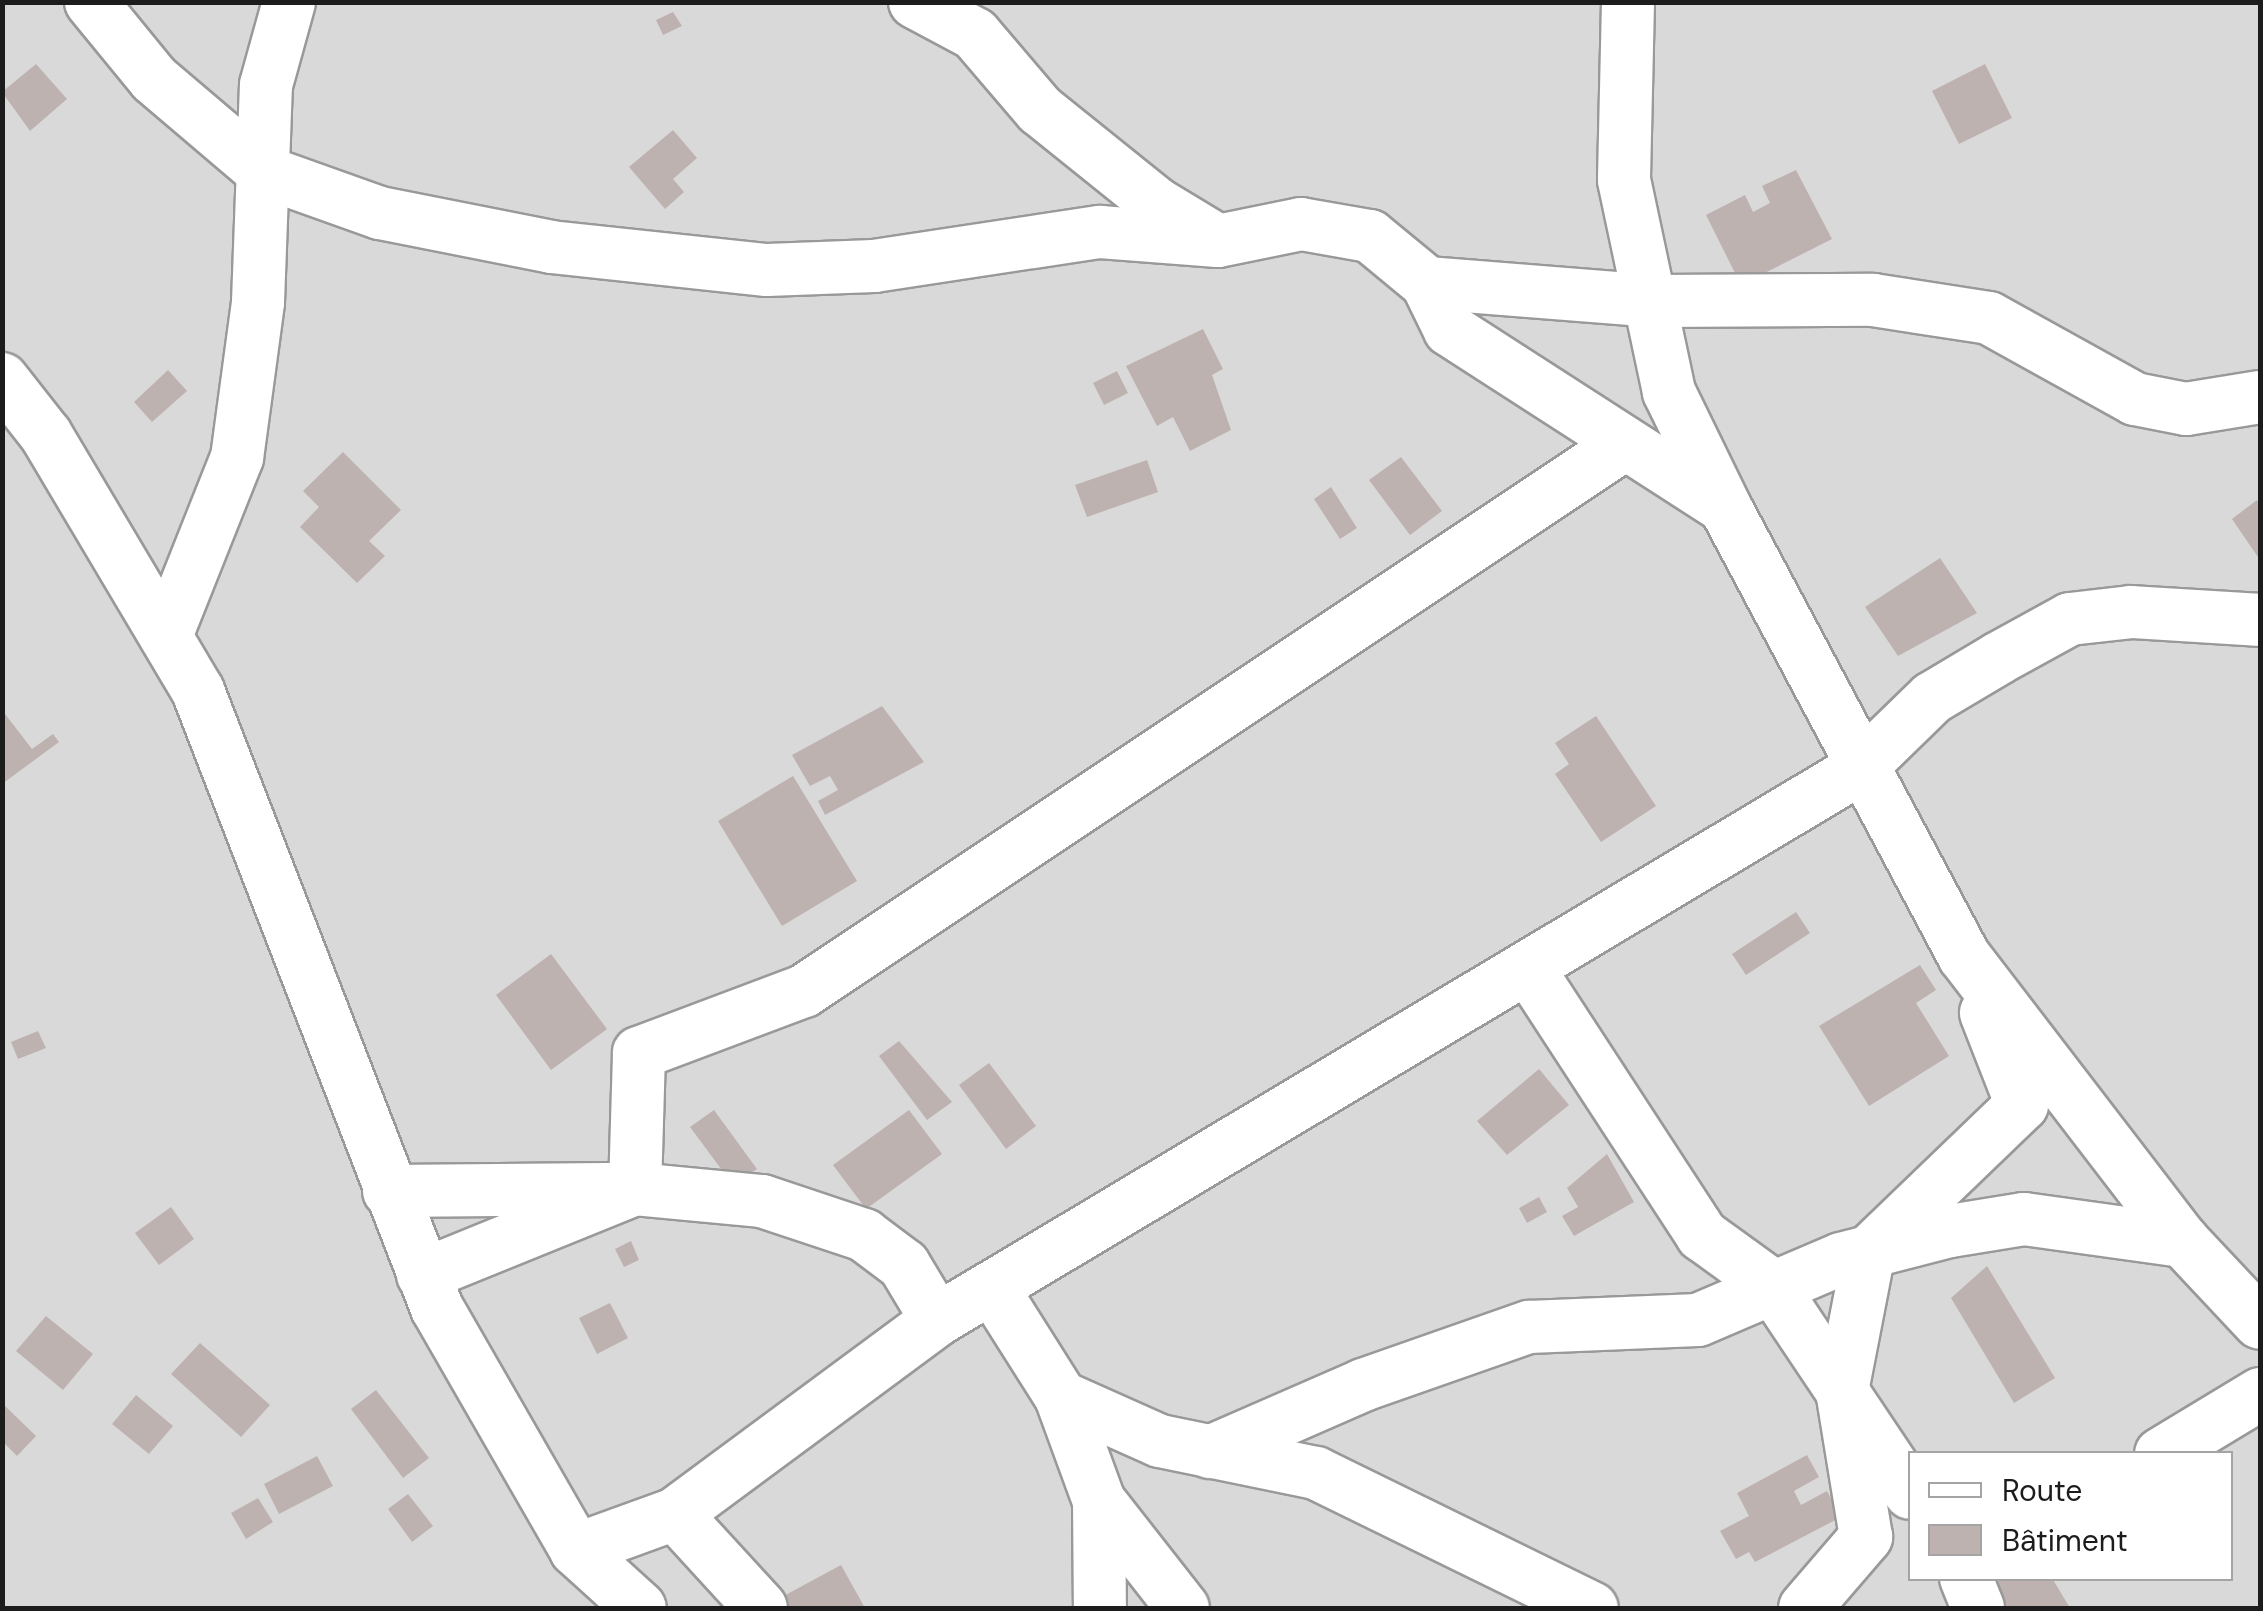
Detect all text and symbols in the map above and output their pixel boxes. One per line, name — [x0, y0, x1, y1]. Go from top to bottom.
legend — [1908, 1451, 2233, 1581]
text: Route — [2002, 1471, 2082, 1510]
text: Bâtiment — [2002, 1521, 2128, 1560]

